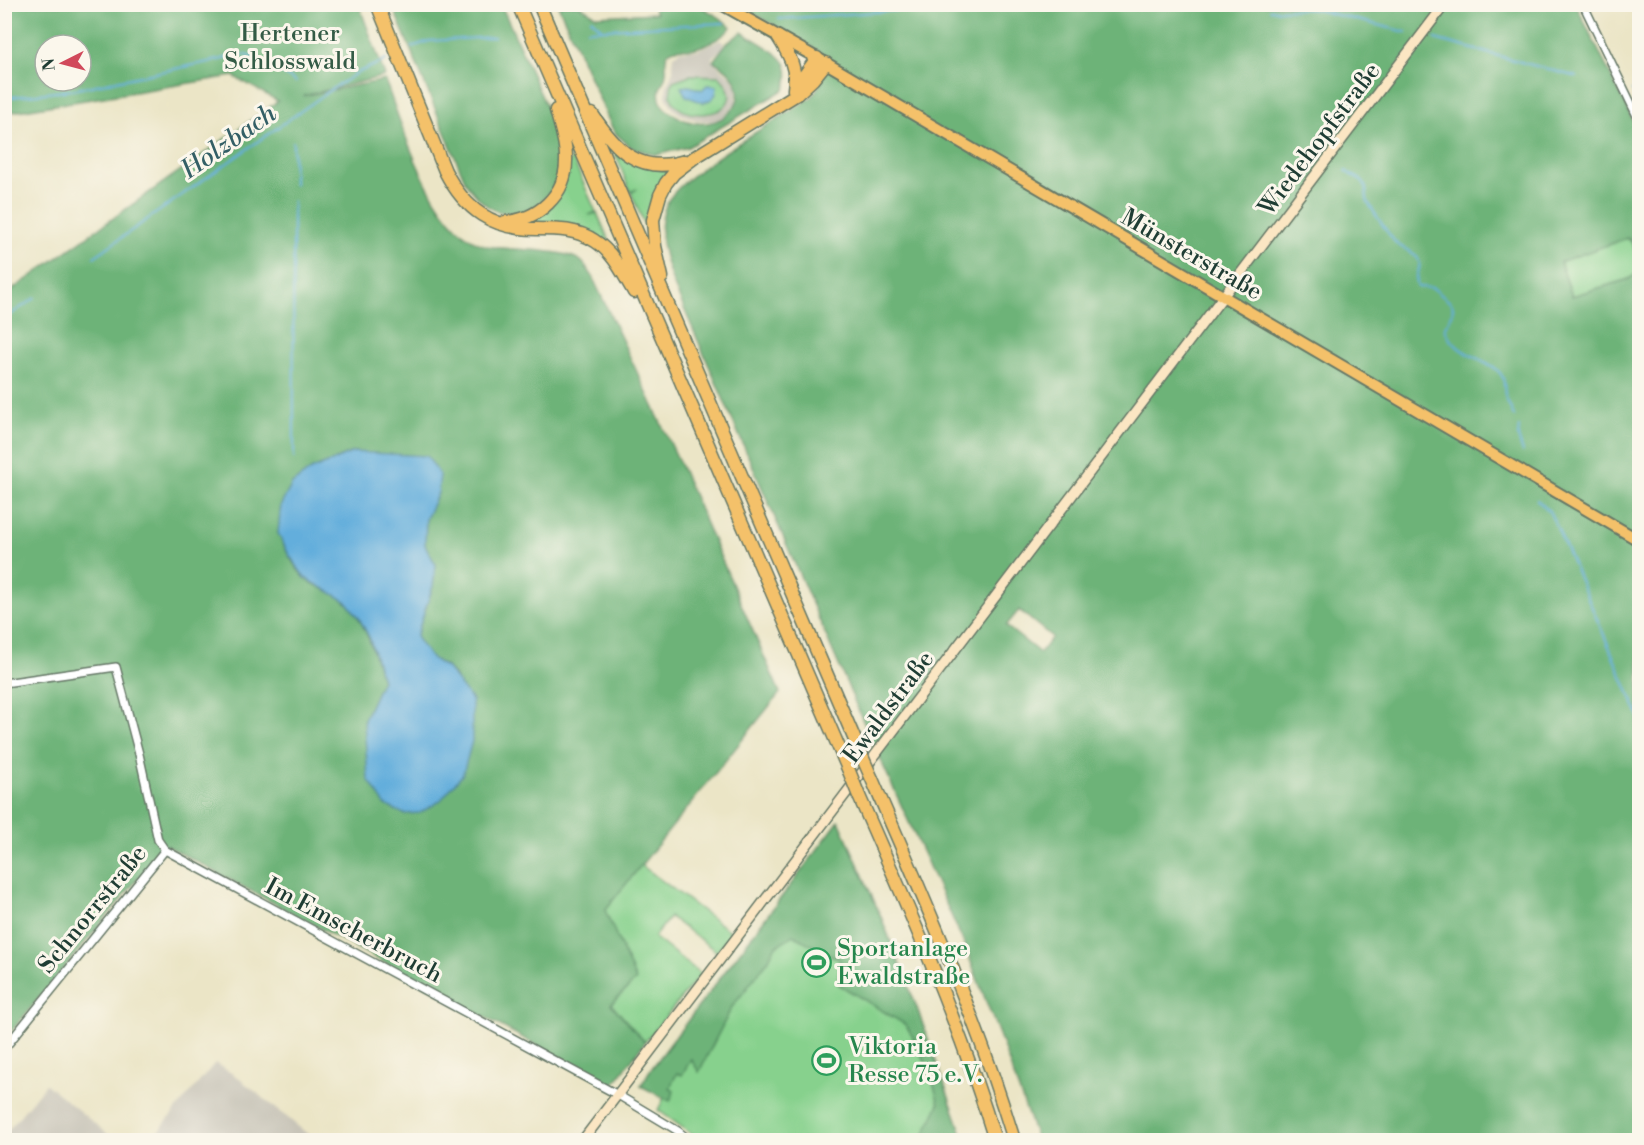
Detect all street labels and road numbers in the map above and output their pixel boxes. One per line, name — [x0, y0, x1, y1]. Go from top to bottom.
street label: Wiedehopfstraße — [1252, 57, 1387, 223]
street label: Münsterstraße — [1116, 202, 1267, 307]
street label: Ewaldstraße — [837, 645, 941, 770]
street label: Schnorrstraße — [32, 839, 154, 980]
street label: Im Emscherbruch — [260, 872, 447, 990]

